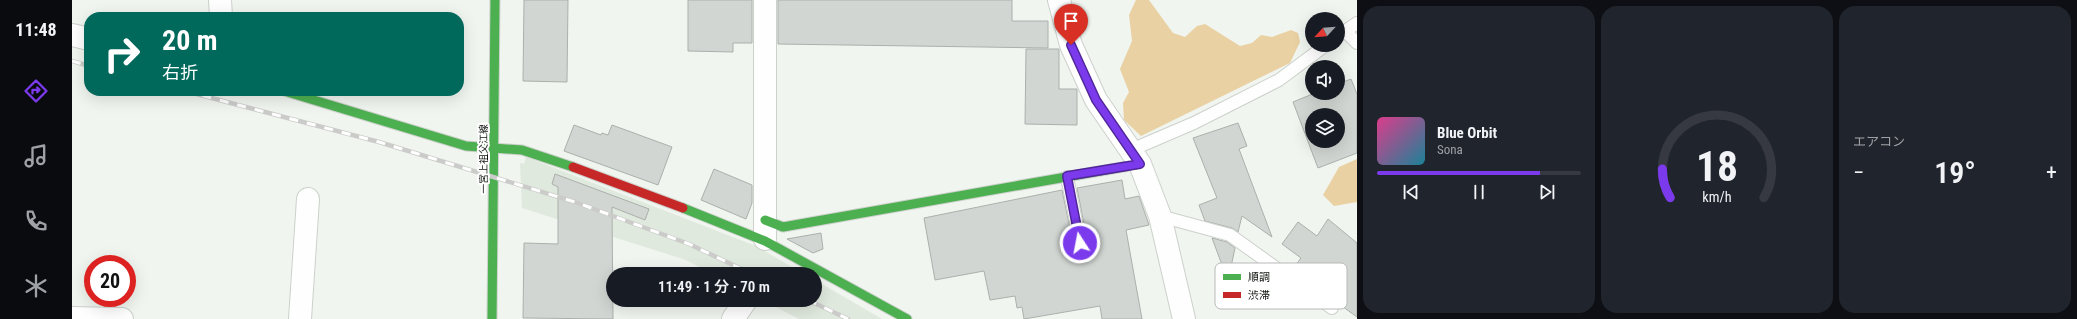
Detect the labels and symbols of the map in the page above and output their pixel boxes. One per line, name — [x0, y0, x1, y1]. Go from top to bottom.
pin — [1054, 4, 1088, 45]
north arrow — [1305, 12, 1345, 52]
street label: 一宮上祖父江線 — [478, 124, 489, 194]
position arrow — [1059, 222, 1101, 264]
speed limit sign: 20 — [84, 255, 136, 307]
legend — [1215, 263, 1347, 309]
text: 順調 — [1248, 271, 1270, 284]
text: 渋滞 — [1248, 289, 1270, 302]

